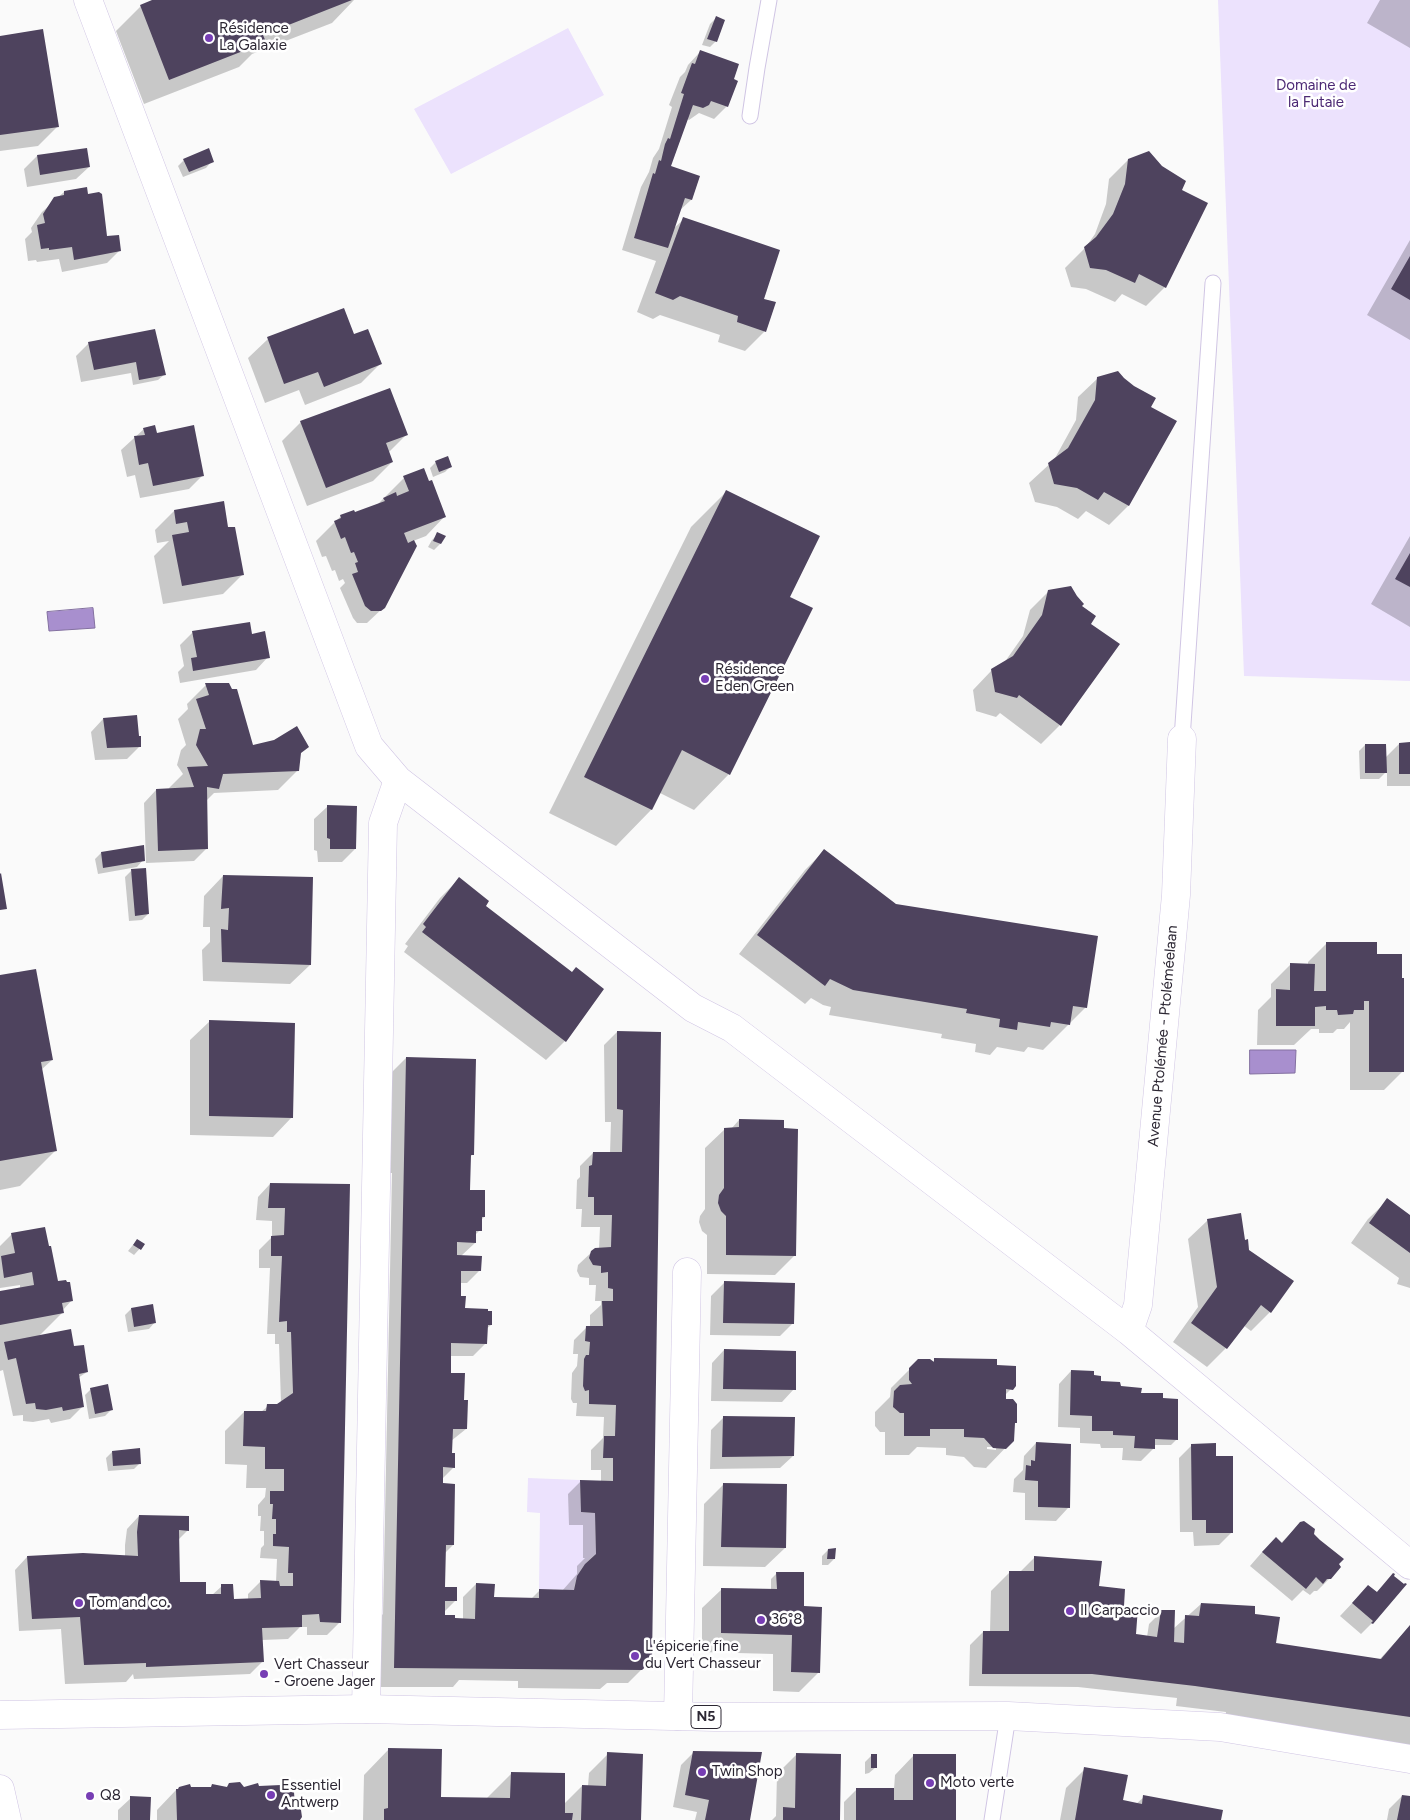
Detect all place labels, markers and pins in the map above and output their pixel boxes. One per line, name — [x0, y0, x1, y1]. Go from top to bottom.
place label: Résidence La Galaxie — [219, 20, 289, 55]
marker: Résidence La Galaxie — [203, 32, 215, 44]
place label: Résidence Eden Green — [715, 661, 794, 696]
marker: Résidence Eden Green — [699, 673, 711, 685]
place label: Tom and co. — [89, 1594, 170, 1612]
marker: Tom and co. — [73, 1597, 85, 1609]
place label: Il Carpaccio — [1080, 1602, 1160, 1620]
marker: Il Carpaccio — [1064, 1605, 1076, 1617]
place label: 36°8 — [771, 1611, 802, 1629]
marker: 36°8 — [755, 1614, 767, 1626]
place label: L'épicerie fine du Vert Chasseur — [645, 1638, 761, 1673]
marker: L'épicerie fine du Vert Chasseur — [629, 1650, 641, 1662]
place label: Vert Chasseur - Groene Jager — [274, 1656, 375, 1691]
marker: Vert Chasseur - Groene Jager — [258, 1668, 270, 1680]
place label: Twin Shop — [712, 1763, 783, 1781]
marker: Twin Shop — [696, 1766, 708, 1778]
place label: Moto verte — [940, 1774, 1014, 1792]
place label: Essentiel Antwerp — [281, 1777, 341, 1812]
marker: Moto verte — [924, 1777, 936, 1789]
place label: Q8 — [100, 1787, 121, 1805]
marker: Essentiel Antwerp — [265, 1789, 277, 1801]
marker: Q8 — [84, 1790, 96, 1802]

